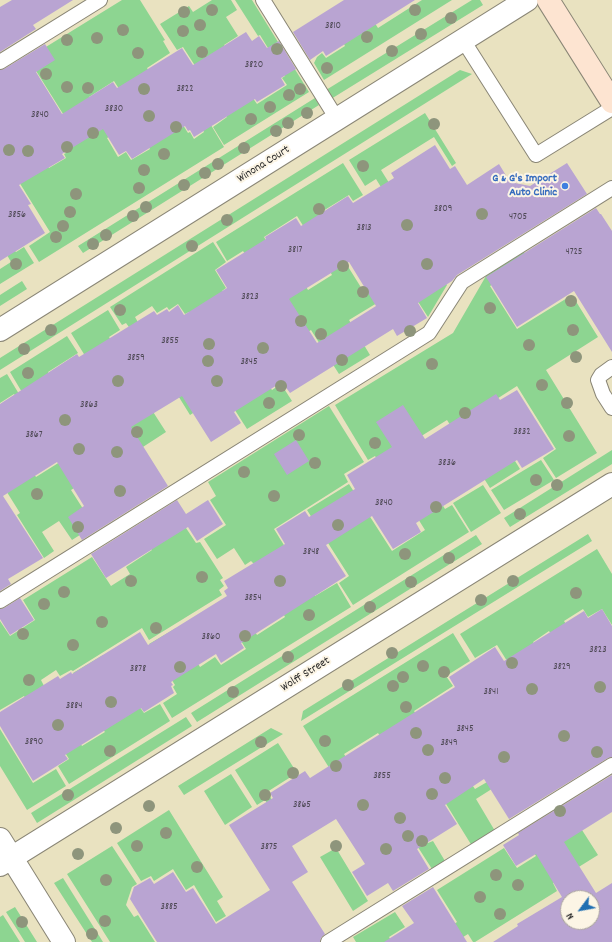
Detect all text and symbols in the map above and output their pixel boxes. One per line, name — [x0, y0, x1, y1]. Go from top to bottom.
house number: 3810 — [325, 21, 341, 33]
house number: 3820 — [245, 60, 263, 72]
house number: 3822 — [176, 84, 194, 96]
house number: 3830 — [105, 104, 123, 116]
house number: 3840 — [31, 110, 49, 122]
street label: Winona Court — [235, 143, 293, 187]
place label: G & G's Import Auto Clinic — [492, 172, 557, 200]
marker: G & G's Import Auto Clinic — [560, 181, 570, 191]
house number: 3809 — [434, 204, 452, 216]
house number: 3856 — [8, 210, 26, 222]
house number: 4705 — [509, 212, 527, 224]
house number: 3813 — [356, 223, 372, 235]
house number: 3817 — [288, 245, 302, 257]
house number: 4725 — [566, 247, 582, 259]
house number: 3823 — [241, 292, 259, 304]
house number: 3855 — [161, 336, 179, 348]
house number: 3859 — [127, 353, 145, 365]
house number: 3845 — [240, 357, 258, 369]
house number: 3863 — [80, 400, 98, 412]
house number: 3832 — [513, 427, 531, 439]
house number: 3867 — [25, 430, 43, 442]
house number: 3836 — [438, 458, 456, 470]
house number: 3840 — [375, 498, 393, 510]
house number: 3848 — [303, 547, 319, 559]
house number: 3854 — [244, 593, 262, 605]
house number: 3860 — [202, 632, 220, 644]
house number: 3823 — [589, 645, 607, 657]
street label: Wolff Street — [279, 654, 333, 696]
house number: 3829 — [553, 662, 571, 674]
house number: 3878 — [130, 664, 146, 676]
house number: 3841 — [484, 687, 498, 699]
house number: 3884 — [66, 701, 82, 713]
house number: 3845 — [456, 724, 474, 736]
house number: 3890 — [25, 737, 43, 749]
house number: 3849 — [440, 738, 458, 750]
house number: 3855 — [373, 771, 391, 783]
house number: 3865 — [293, 800, 311, 812]
house number: 3875 — [261, 842, 277, 854]
north arrow — [560, 890, 600, 930]
house number: 3885 — [160, 902, 178, 914]
text: N — [562, 909, 579, 922]

